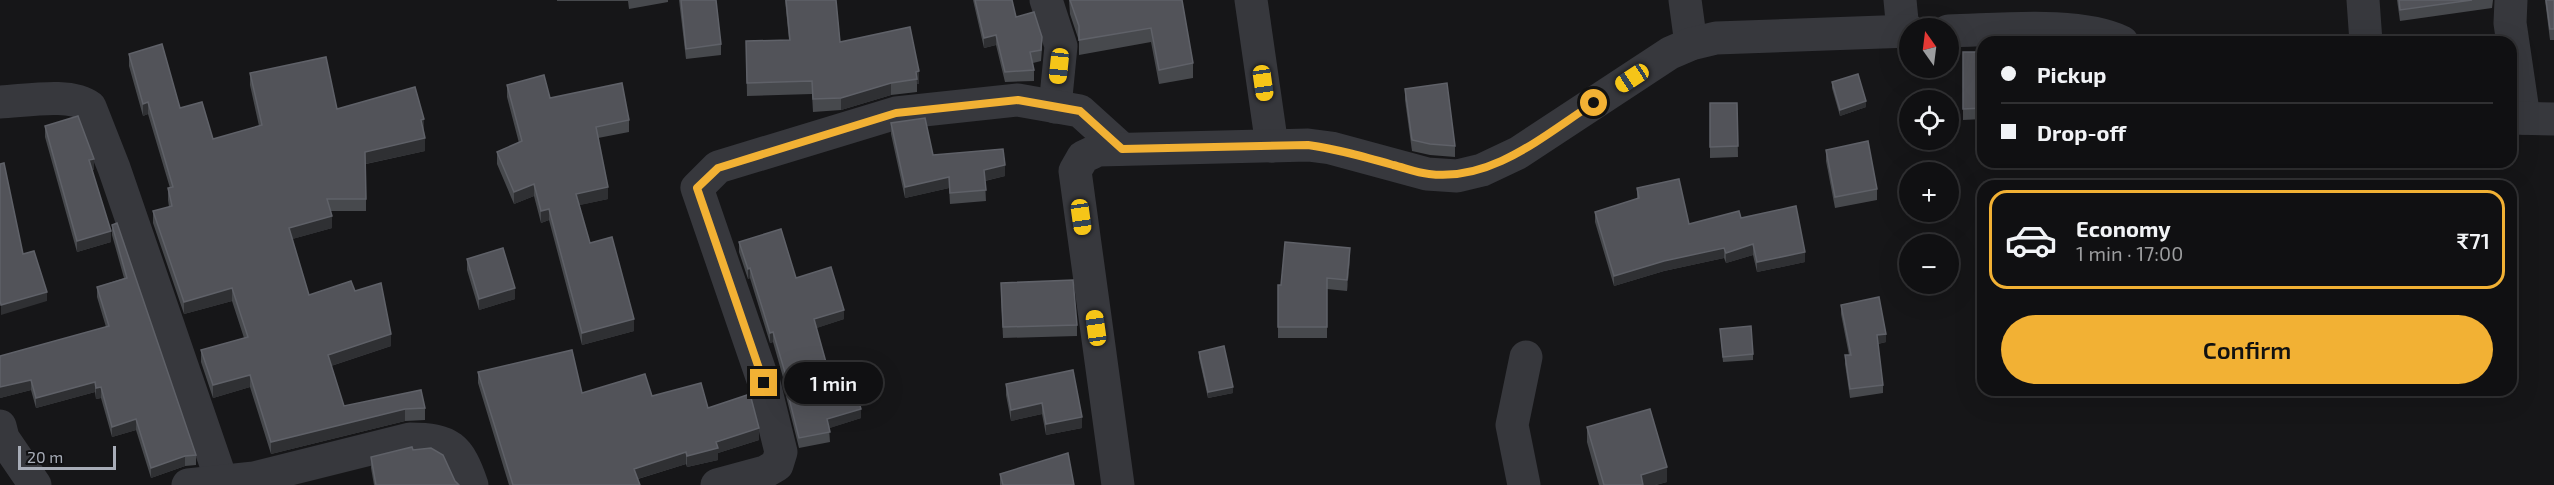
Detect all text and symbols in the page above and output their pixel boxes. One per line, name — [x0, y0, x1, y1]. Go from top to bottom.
north arrow — [1899, 18, 1959, 78]
map controls — [1899, 18, 1959, 294]
car — [1048, 47, 1070, 85]
car — [1612, 61, 1652, 95]
text: Pickup — [2037, 61, 2106, 87]
car — [1252, 64, 1274, 102]
route start — [1580, 89, 1607, 116]
button: locate — [1899, 90, 1959, 150]
text: Drop-off — [2037, 119, 2126, 145]
button: + — [1899, 162, 1959, 222]
car — [1070, 198, 1092, 236]
icon: car — [2004, 213, 2058, 267]
text: Economy — [2076, 215, 2171, 241]
text: ₹71 — [2457, 227, 2490, 253]
button: − — [1899, 234, 1959, 294]
text: 1 min · 17:00 — [2076, 241, 2183, 265]
car — [1085, 309, 1107, 347]
button: Confirm — [2001, 315, 2493, 384]
callout: 1 min — [785, 362, 884, 404]
route end — [750, 369, 777, 396]
text: 1 min — [810, 371, 857, 395]
scale bar — [18, 443, 116, 470]
text: 20 m — [27, 447, 63, 466]

